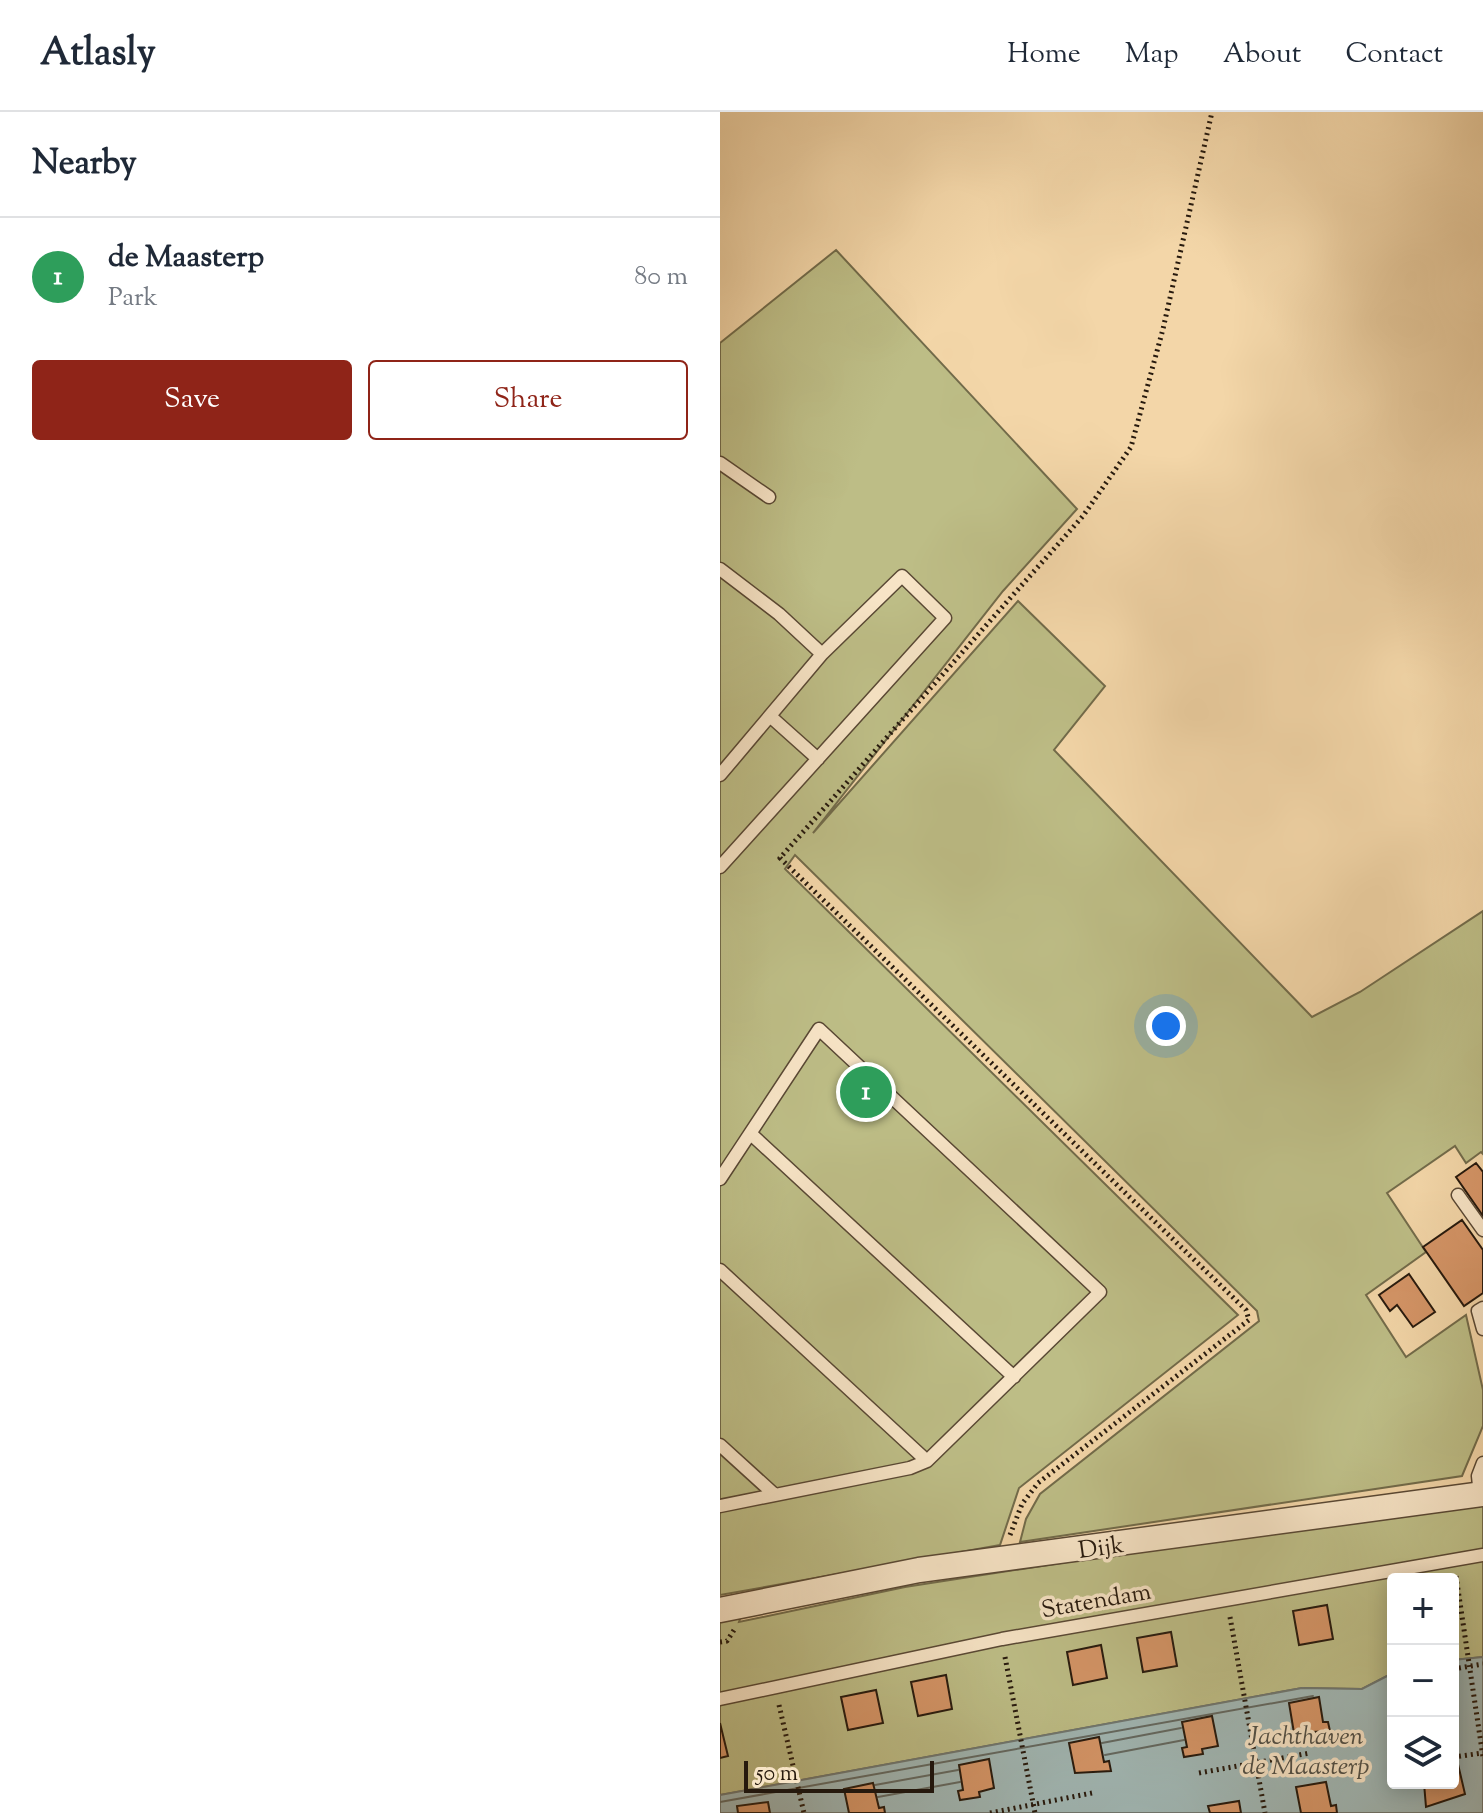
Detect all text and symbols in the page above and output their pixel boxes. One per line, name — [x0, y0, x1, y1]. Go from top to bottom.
text: Atlasly — [40, 28, 156, 82]
text: Home — [1007, 35, 1081, 75]
text: Map — [1125, 35, 1179, 75]
text: About — [1223, 35, 1301, 75]
text: Contact — [1345, 35, 1443, 75]
text: Nearby — [32, 140, 137, 189]
text: de Maasterp — [108, 237, 264, 280]
text: 1 — [54, 259, 62, 296]
text: 80 m — [634, 259, 688, 296]
text: Park — [108, 280, 158, 317]
button: Save — [32, 360, 352, 440]
button: Share — [368, 360, 688, 440]
your location — [1146, 1006, 1186, 1046]
pin: 1 — [840, 1062, 892, 1122]
street label: Dijk — [1076, 1529, 1126, 1569]
map controls — [1387, 1573, 1459, 1789]
button: + — [1387, 1573, 1459, 1645]
street label: Statendam — [1039, 1576, 1154, 1628]
button: − — [1387, 1645, 1459, 1717]
button: layers — [1387, 1717, 1459, 1789]
water label: Jachthaven de Maasterp — [1243, 1719, 1369, 1786]
scale bar — [744, 1757, 934, 1793]
text: 50 m — [756, 1759, 798, 1791]

